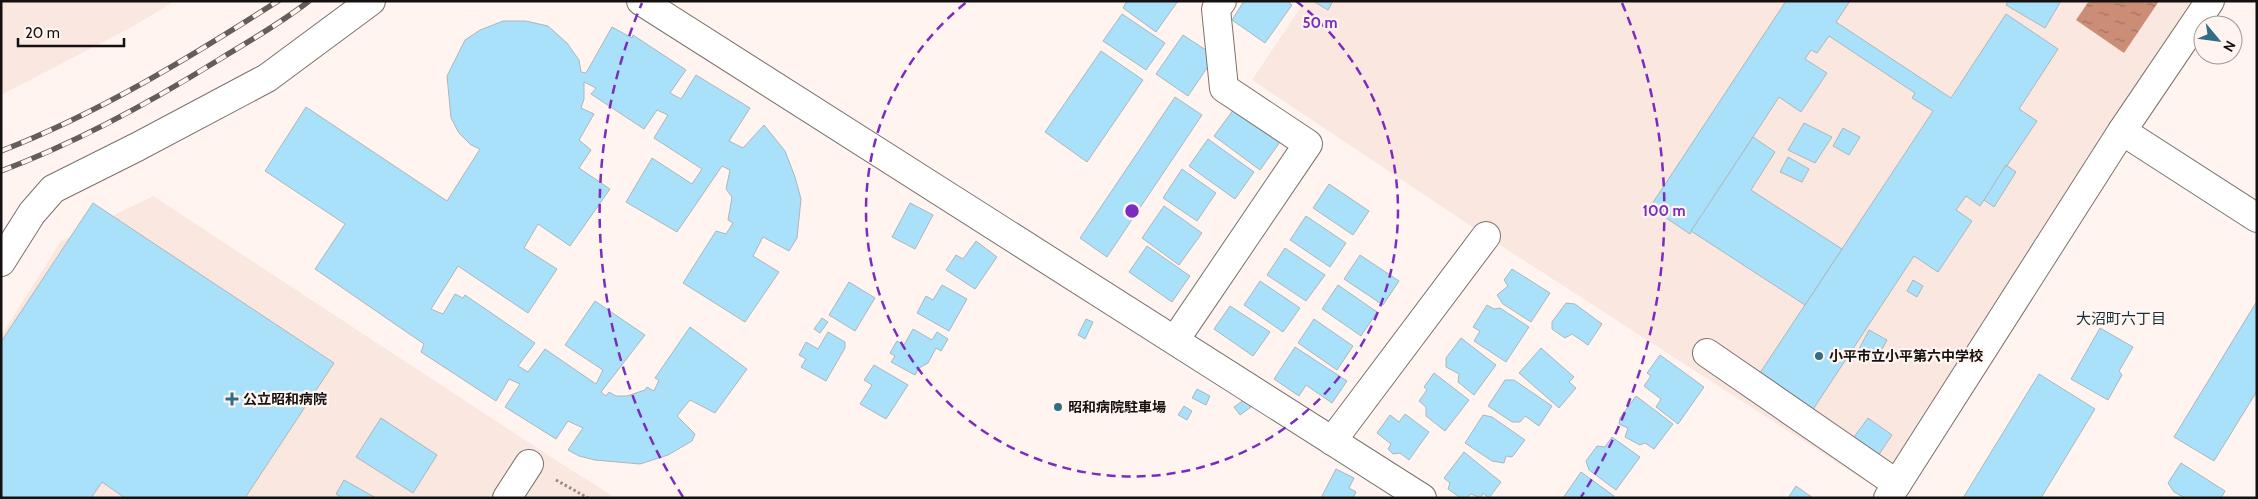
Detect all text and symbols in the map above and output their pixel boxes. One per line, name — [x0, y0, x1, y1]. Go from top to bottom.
text: 50 m — [1302, 14, 1338, 32]
scale bar — [18, 15, 124, 47]
north arrow — [2193, 15, 2243, 65]
text: 20 m — [25, 24, 60, 42]
text: N — [2219, 38, 2240, 55]
centre of rings — [1123, 202, 1141, 220]
text: 100 m — [1642, 202, 1686, 220]
district label: 大沼町六丁目 — [2076, 310, 2166, 328]
place label: 小平市立小平第六中学校 — [1829, 347, 1983, 365]
marker: 小平市立小平第六中学校 — [1813, 350, 1825, 362]
place label: 公立昭和病院 — [243, 390, 327, 408]
marker: 公立昭和病院 — [225, 392, 239, 406]
place label: 昭和病院駐車場 — [1068, 398, 1166, 416]
marker: 昭和病院駐車場 — [1052, 401, 1064, 413]

